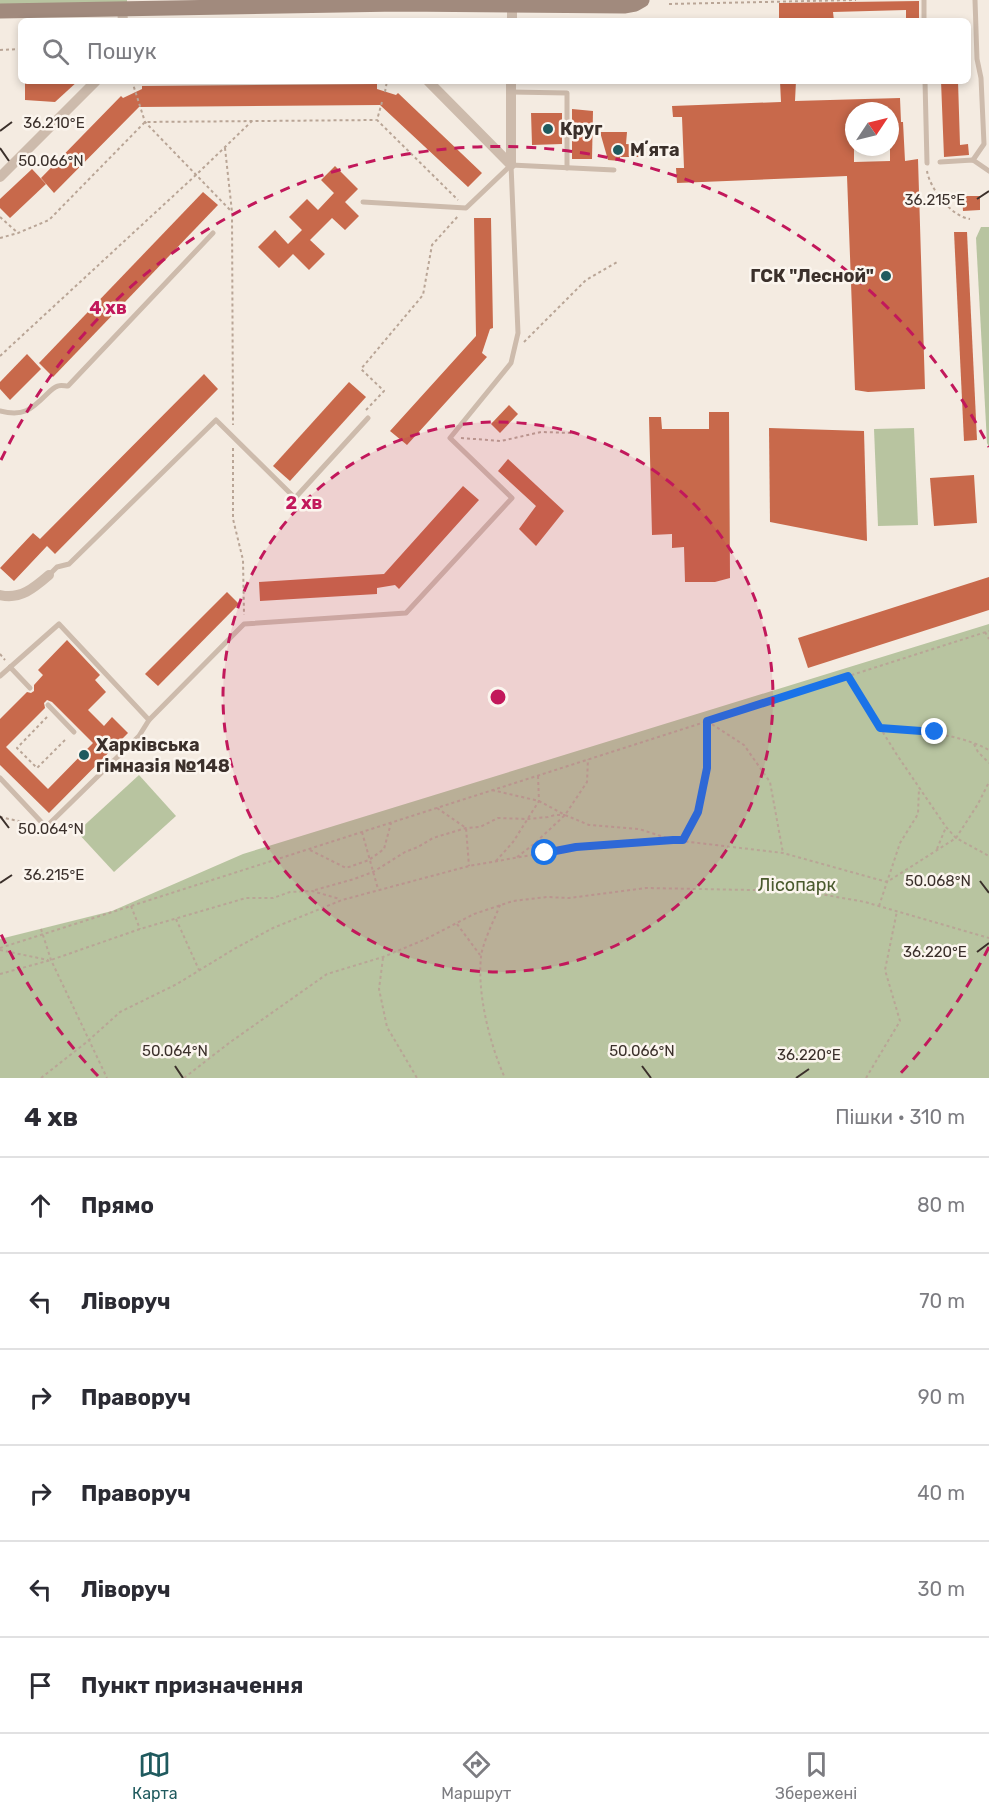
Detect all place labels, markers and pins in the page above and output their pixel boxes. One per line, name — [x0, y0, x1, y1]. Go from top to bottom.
place label: Круг — [560, 118, 603, 140]
marker: Круг — [541, 122, 555, 136]
place label: Мʼята — [630, 139, 680, 161]
marker: Мʼята — [611, 143, 625, 157]
place label: ГСК "Лесной" — [750, 265, 874, 287]
marker: ГСК "Лесной" — [879, 269, 893, 283]
centre of rings — [488, 687, 508, 707]
place label: Харківська гімназія №148 — [96, 734, 230, 777]
marker: Харківська гімназія №148 — [77, 748, 91, 762]

